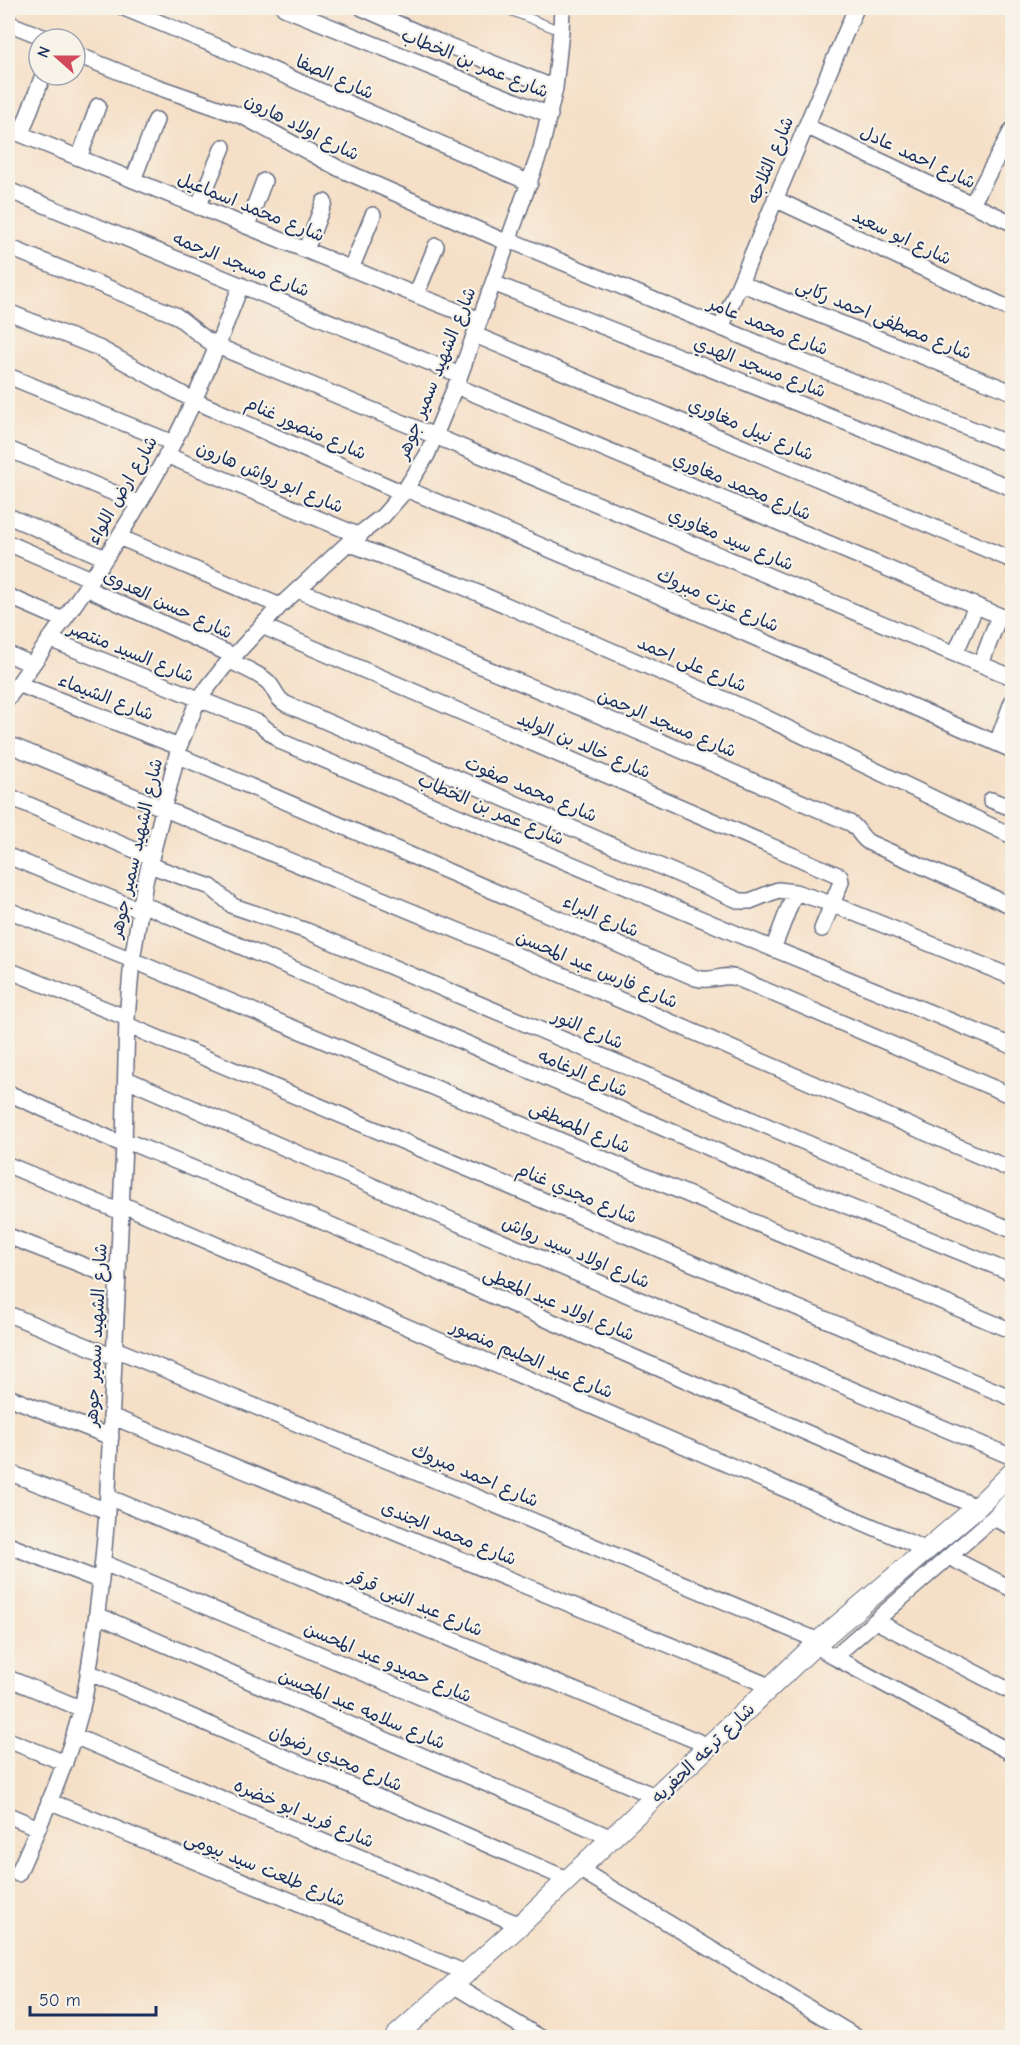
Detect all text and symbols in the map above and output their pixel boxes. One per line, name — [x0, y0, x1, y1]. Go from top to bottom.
street label: شارع عمر بن الخطاب — [398, 24, 551, 104]
north arrow — [27, 27, 87, 87]
text: N — [34, 44, 54, 60]
street label: شارع الصفا — [292, 51, 377, 105]
street label: شارع اولاد هارون — [240, 90, 363, 166]
street label: شارع الثلاجه — [743, 113, 799, 207]
street label: شارع احمد عادل — [856, 121, 979, 194]
street label: شارع محمد اسماعيل — [174, 168, 327, 247]
street label: شارع ابو سعيد — [849, 205, 955, 270]
street label: شارع مسجد الرحمه — [169, 227, 312, 302]
street label: شارع مصطفى احمد ركابى — [793, 275, 975, 365]
street label: شارع الشهيد سمير جوهر — [392, 284, 482, 464]
street label: شارع محمد عامر — [702, 292, 831, 361]
street label: شارع مسجد الهدي — [690, 333, 829, 404]
street label: شارع منصور غنام — [241, 392, 369, 467]
street label: شارع نبيل مغاوري — [684, 394, 816, 467]
street label: شارع ارض اللواء — [83, 432, 163, 549]
street label: شارع ابو رواش هارون — [193, 437, 346, 519]
street label: شارع محمد مغاوري — [669, 448, 814, 527]
street label: شارع سيد مغاوري — [664, 504, 797, 577]
street label: شارع عزت مبروك — [653, 564, 782, 638]
street label: شارع حسن العدوى — [99, 565, 236, 644]
street label: شارع السيد منتصر — [63, 617, 197, 688]
street label: شارع على احمد — [634, 632, 750, 698]
street label: شارع الشيماء — [55, 670, 156, 726]
street label: شارع مسجد الرحمن — [594, 685, 739, 763]
street label: شارع خالد بن الوليد — [514, 708, 654, 784]
street label: شارع محمد صفوت — [461, 752, 600, 828]
street label: شارع الشهيد سمير جوهر — [105, 756, 168, 942]
street label: شارع عمر بن الخطاب — [414, 769, 567, 851]
street label: شارع البراء — [559, 891, 642, 943]
street label: شارع فارس عبد المحسن — [512, 926, 681, 1014]
street label: شارع النور — [547, 1004, 626, 1055]
street label: شارع الرغامه — [534, 1045, 631, 1103]
street label: شارع المصطفى — [526, 1097, 633, 1159]
street label: شارع مجدي غنام — [512, 1159, 640, 1231]
street label: شارع اولاد سيد رواش — [498, 1212, 653, 1294]
street label: شارع الشهيد سمير جوهر — [81, 1243, 113, 1429]
street label: شارع اولاد عبد المعطى — [480, 1263, 638, 1347]
street label: شارع عبد الحليم منصور — [445, 1315, 616, 1406]
street label: شارع احمد مبروك — [408, 1439, 542, 1513]
street label: شارع محمد الجندى — [378, 1497, 519, 1571]
street label: شارع عبد النبى قرقر — [344, 1565, 486, 1642]
street label: شارع حميدو عبد المحسن — [300, 1618, 475, 1708]
street label: شارع سلامه عبد المحسن — [275, 1665, 448, 1755]
street label: شارع ترعه الحفريه — [648, 1699, 760, 1809]
street label: شارع مجدي رضوان — [265, 1721, 405, 1798]
street label: شارع فريد ابو خضره — [230, 1774, 377, 1853]
street label: شارع طلعت سيد بيومى — [181, 1828, 348, 1912]
scale bar — [30, 1979, 156, 2017]
text: 50 m — [39, 1990, 81, 2011]

